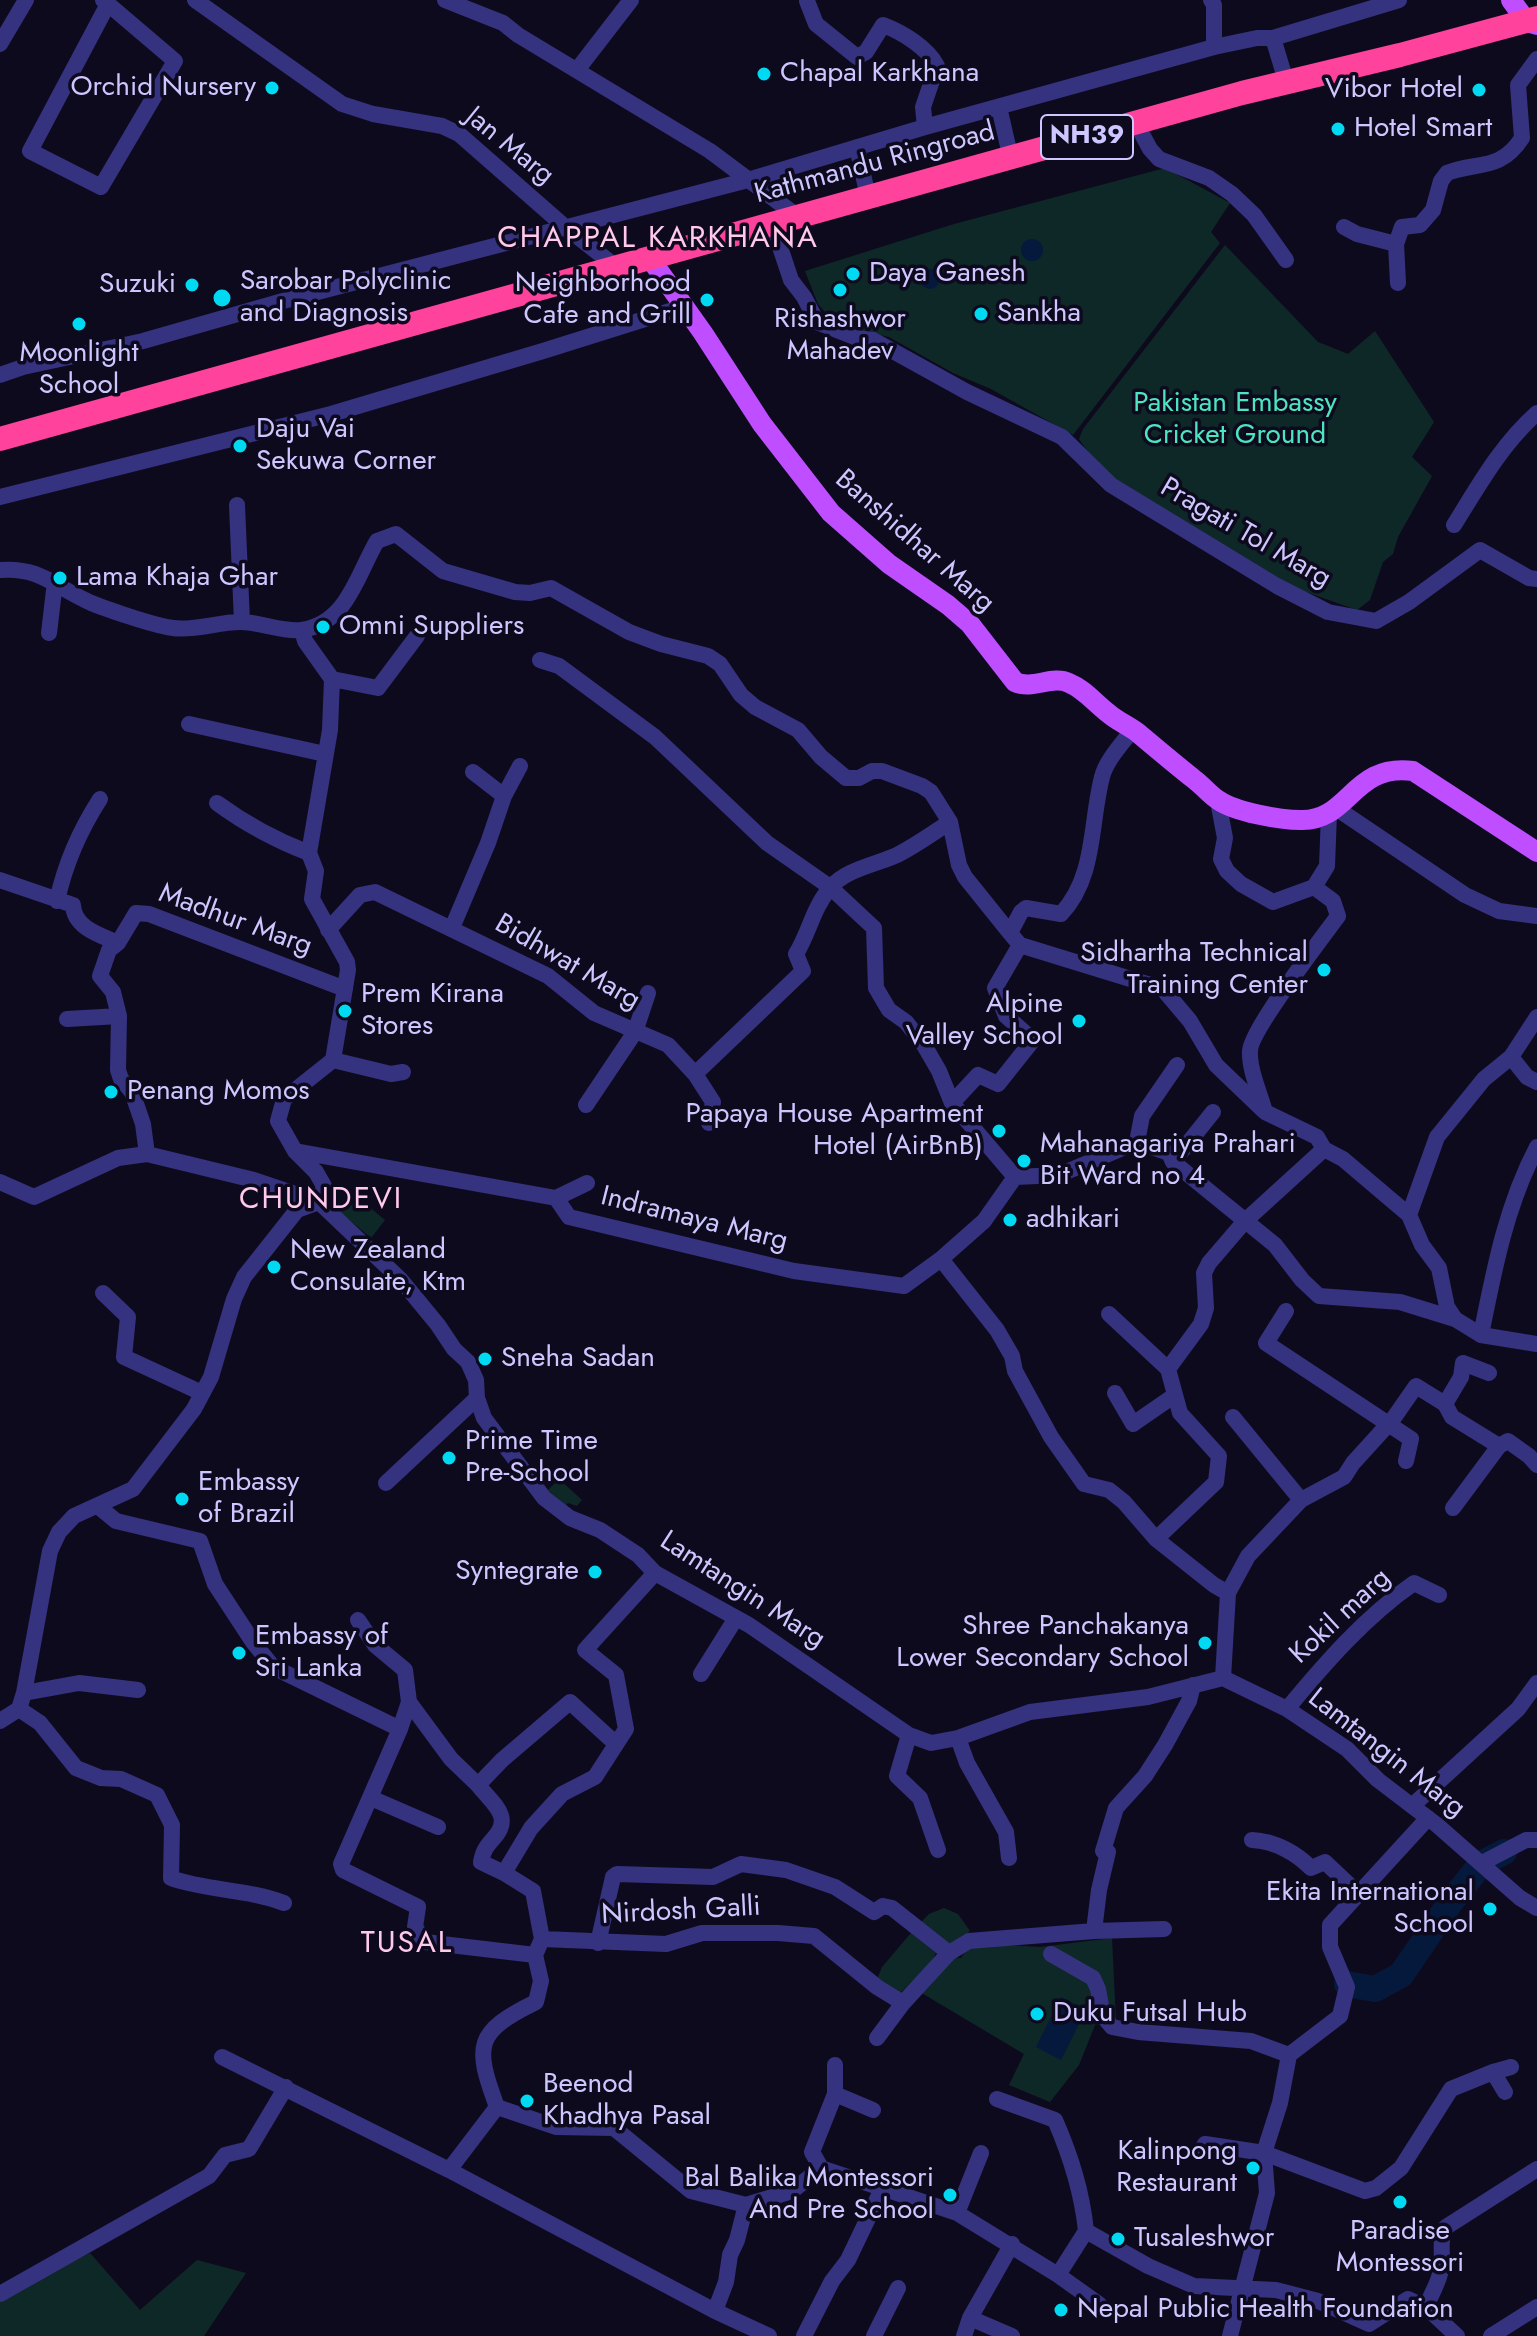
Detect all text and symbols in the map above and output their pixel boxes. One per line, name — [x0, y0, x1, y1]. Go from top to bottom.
place label: Chapal Karkhana — [780, 57, 979, 91]
marker: Chapal Karkhana — [755, 65, 773, 83]
place label: Orchid Nursery — [71, 71, 256, 105]
place label: Vibor Hotel — [1325, 73, 1463, 107]
marker: Orchid Nursery — [263, 79, 281, 97]
marker: Vibor Hotel — [1470, 81, 1488, 99]
street label: Jan Marg — [458, 101, 560, 193]
place label: Hotel Smart — [1354, 112, 1492, 146]
road number: NH39 — [1041, 115, 1133, 159]
street label: Kathmandu Ringroad — [751, 116, 999, 212]
marker: Hotel Smart — [1329, 120, 1347, 138]
district label: CHAPPAL KARKHANA — [497, 222, 819, 258]
place label: Daya Ganesh — [869, 257, 1026, 291]
place label: Sarobar Polyclinic and Diagnosis — [240, 265, 451, 331]
marker: Daya Ganesh — [844, 265, 862, 283]
place label: Neighborhood Cafe and Grill — [515, 267, 691, 333]
place label: Suzuki — [99, 268, 176, 302]
marker: Suzuki — [183, 276, 201, 294]
marker: Rishashwor Mahadev — [831, 281, 849, 299]
marker: Sarobar Polyclinic and Diagnosis — [211, 287, 233, 309]
marker: Neighborhood Cafe and Grill — [698, 291, 716, 309]
place label: Sankha — [997, 297, 1081, 331]
place label: Rishashwor Mahadev — [774, 303, 906, 369]
marker: Sankha — [972, 305, 990, 323]
marker: Moonlight School — [70, 315, 88, 333]
place label: Moonlight School — [19, 337, 139, 403]
park label: Pakistan Embassy Cricket Ground — [1133, 387, 1337, 453]
place label: Daju Vai Sekuwa Corner — [256, 413, 436, 479]
marker: Daju Vai Sekuwa Corner — [231, 437, 249, 455]
street label: Banshidhar Marg — [827, 464, 1001, 620]
street label: Pragati Tol Marg — [1154, 472, 1336, 596]
place label: Lama Khaja Ghar — [76, 561, 278, 595]
marker: Lama Khaja Ghar — [51, 569, 69, 587]
place label: Omni Suppliers — [339, 610, 524, 644]
marker: Omni Suppliers — [314, 618, 332, 636]
street label: Madhur Marg — [154, 878, 316, 964]
street label: Bidhwat Marg — [488, 908, 646, 1018]
place label: Sidhartha Technical Training Center — [1080, 937, 1308, 1003]
marker: Sidhartha Technical Training Center — [1315, 961, 1333, 979]
place label: Prem Kirana Stores — [361, 978, 504, 1044]
place label: Alpine Valley School — [906, 988, 1063, 1054]
marker: Prem Kirana Stores — [336, 1002, 354, 1020]
marker: Alpine Valley School — [1070, 1012, 1088, 1030]
place label: Penang Momos — [127, 1075, 310, 1109]
marker: Penang Momos — [102, 1083, 120, 1101]
place label: Papaya House Apartment Hotel (AirBnB) — [686, 1098, 983, 1164]
marker: Papaya House Apartment Hotel (AirBnB) — [990, 1122, 1008, 1140]
place label: Mahanagariya Prahari Bit Ward no 4 — [1040, 1128, 1296, 1194]
marker: Mahanagariya Prahari Bit Ward no 4 — [1015, 1152, 1033, 1170]
street label: Indramaya Marg — [597, 1181, 791, 1259]
district label: CHUNDEVI — [239, 1183, 403, 1219]
place label: adhikari — [1026, 1203, 1120, 1237]
marker: adhikari — [1001, 1211, 1019, 1229]
place label: New Zealand Consulate, Ktm — [290, 1234, 466, 1300]
marker: New Zealand Consulate, Ktm — [265, 1258, 283, 1276]
place label: Sneha Sadan — [501, 1342, 655, 1376]
marker: Sneha Sadan — [476, 1350, 494, 1368]
place label: Prime Time Pre-School — [465, 1425, 598, 1491]
marker: Prime Time Pre-School — [440, 1449, 458, 1467]
place label: Embassy of Brazil — [198, 1466, 299, 1532]
marker: Embassy of Brazil — [173, 1490, 191, 1508]
street label: Lamtangin Marg — [653, 1525, 831, 1657]
place label: Syntegrate — [455, 1555, 579, 1589]
street label: Kokil marg — [1284, 1562, 1398, 1672]
marker: Syntegrate — [586, 1563, 604, 1581]
place label: Shree Panchakanya Lower Secondary School — [896, 1610, 1189, 1676]
place label: Embassy of Sri Lanka — [255, 1620, 388, 1686]
marker: Shree Panchakanya Lower Secondary School — [1196, 1634, 1214, 1652]
marker: Embassy of Sri Lanka — [230, 1644, 248, 1662]
street label: Lamtangin Marg — [1301, 1682, 1471, 1826]
place label: Ekita International School — [1266, 1876, 1474, 1942]
street label: Nirdosh Galli — [600, 1891, 762, 1933]
marker: Ekita International School — [1481, 1900, 1499, 1918]
district label: TUSAL — [361, 1927, 453, 1963]
place label: Duku Futsal Hub — [1053, 1997, 1247, 2031]
marker: Duku Futsal Hub — [1028, 2005, 1046, 2023]
place label: Beenod Khadhya Pasal — [543, 2068, 711, 2134]
marker: Beenod Khadhya Pasal — [518, 2092, 536, 2110]
place label: Kalinpong Restaurant — [1116, 2135, 1237, 2201]
marker: Kalinpong Restaurant — [1244, 2159, 1262, 2177]
place label: Bal Balika Montessori And Pre School — [685, 2162, 934, 2228]
marker: Bal Balika Montessori And Pre School — [941, 2186, 959, 2204]
marker: Paradise Montessori — [1391, 2193, 1409, 2211]
place label: Paradise Montessori — [1336, 2215, 1464, 2281]
place label: Tusaleshwor — [1134, 2222, 1274, 2256]
marker: Tusaleshwor — [1109, 2230, 1127, 2248]
place label: Nepal Public Health Foundation — [1077, 2293, 1454, 2327]
marker: Nepal Public Health Foundation — [1052, 2301, 1070, 2319]

